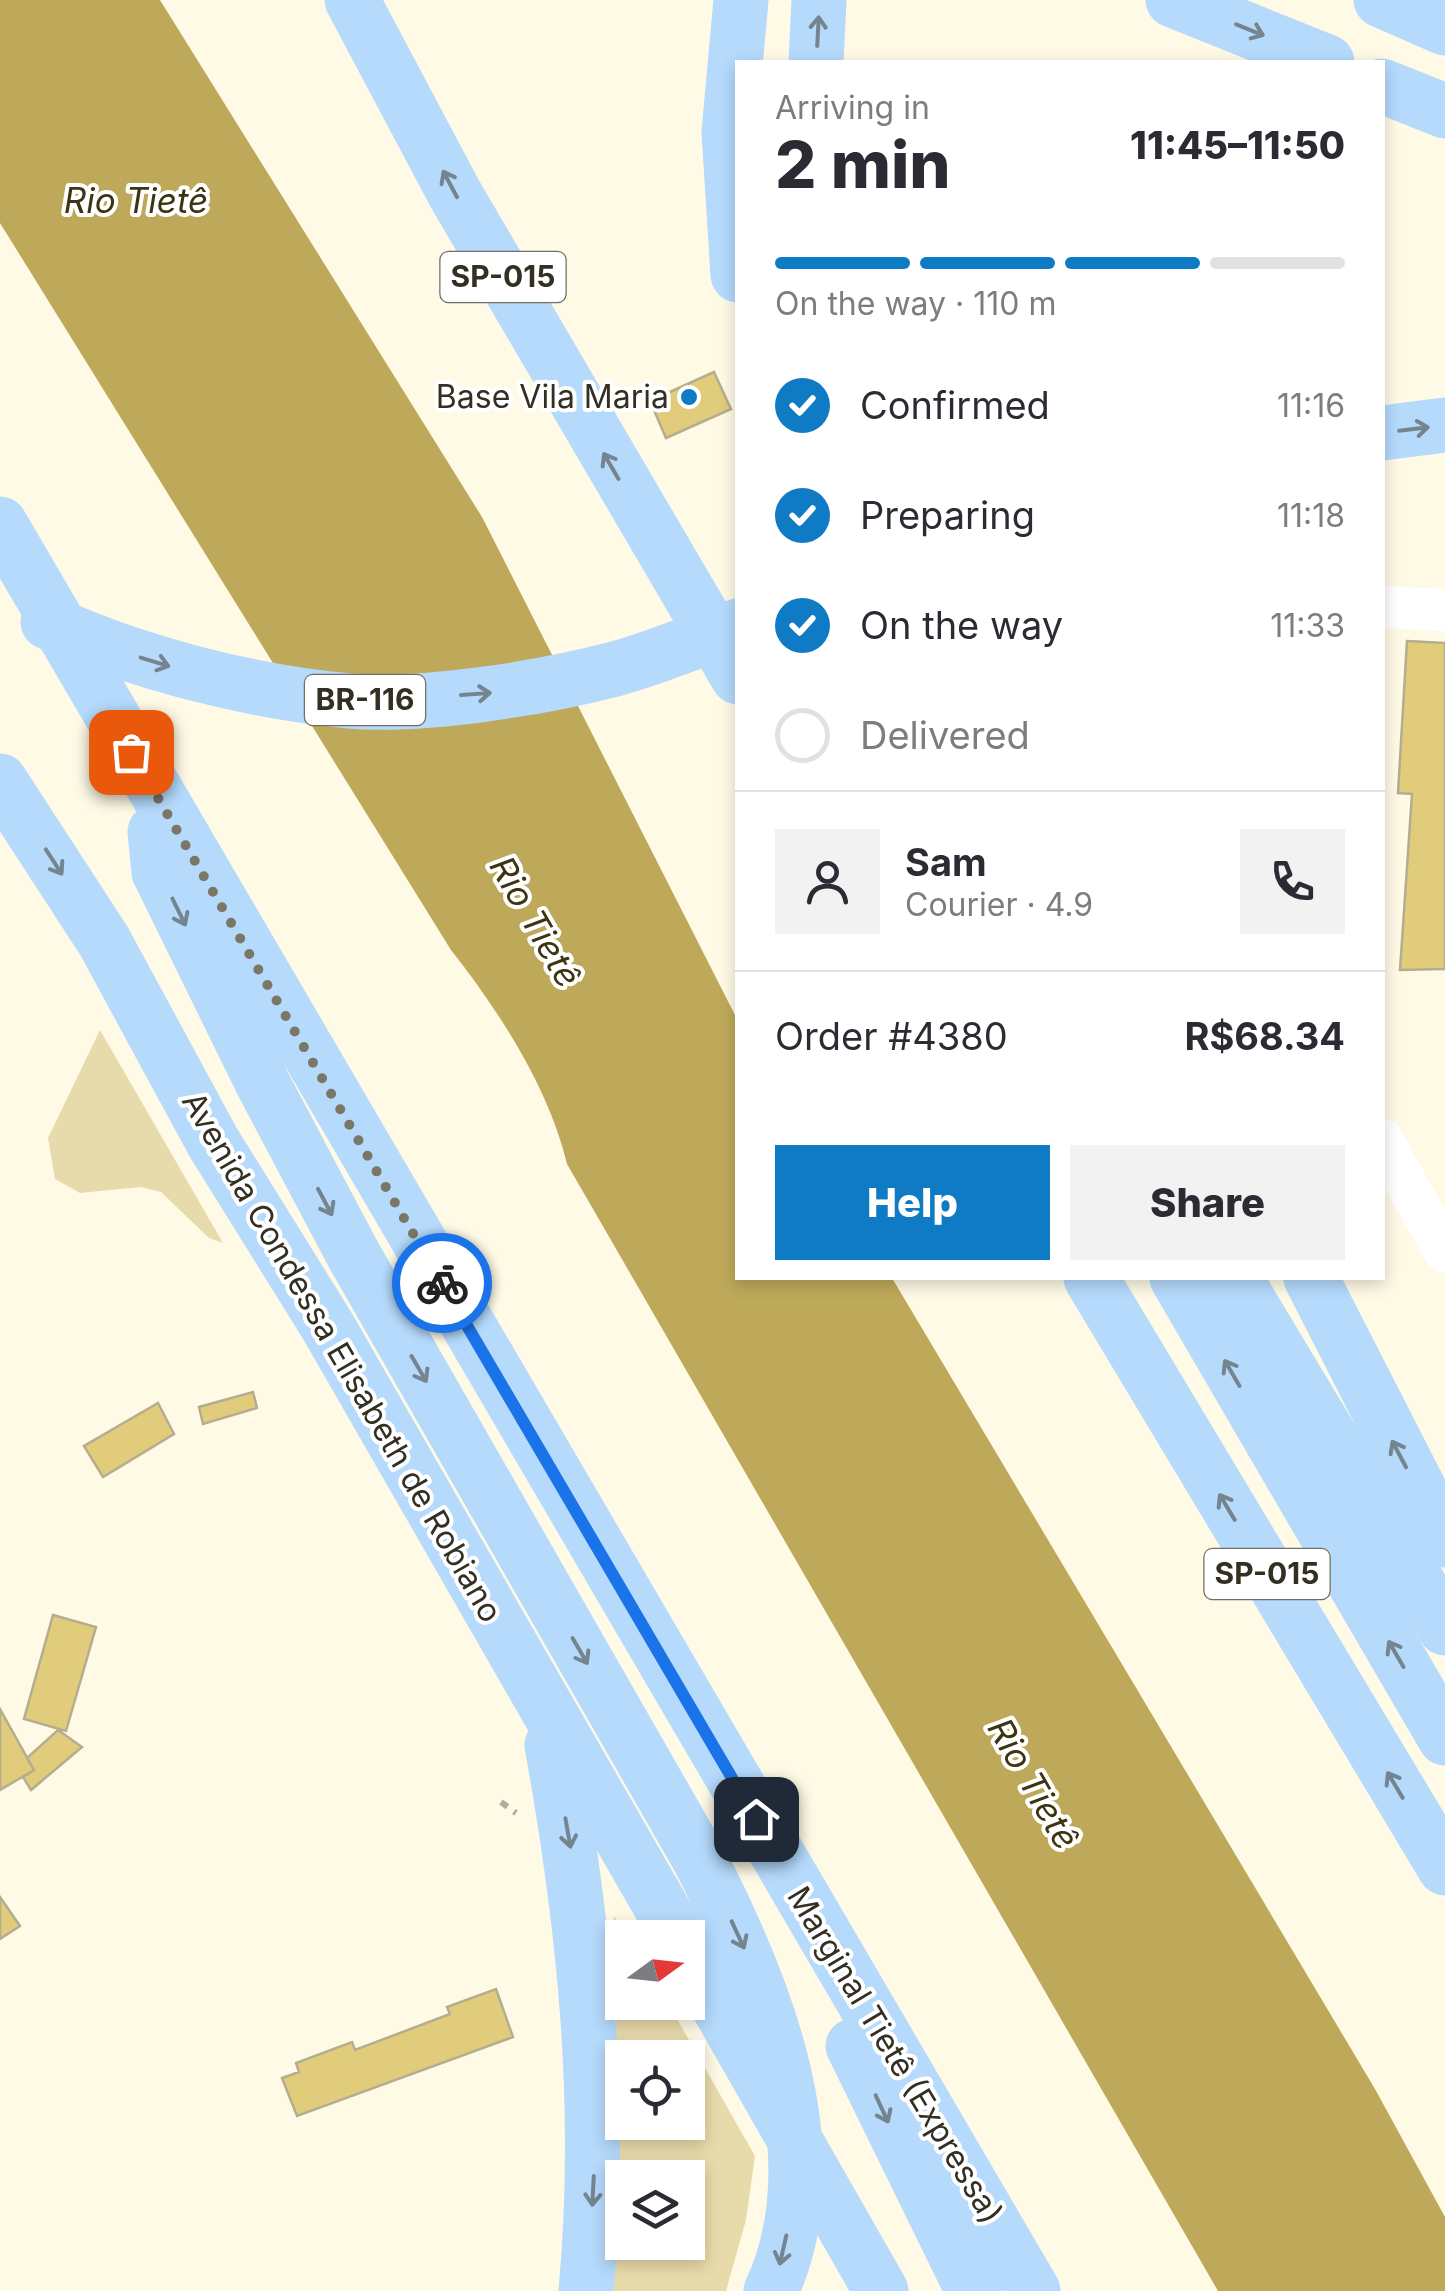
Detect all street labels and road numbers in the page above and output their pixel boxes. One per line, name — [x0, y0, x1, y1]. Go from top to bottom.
road number: SP-015 — [440, 252, 566, 302]
road number: BR-116 — [305, 675, 425, 725]
street label: Avenida Condessa Elisabeth de Robiano — [174, 1085, 511, 1629]
road number: SP-015 — [1204, 1549, 1330, 1599]
street label: Marginal Tietê (Expressa) — [779, 1879, 1012, 2230]

